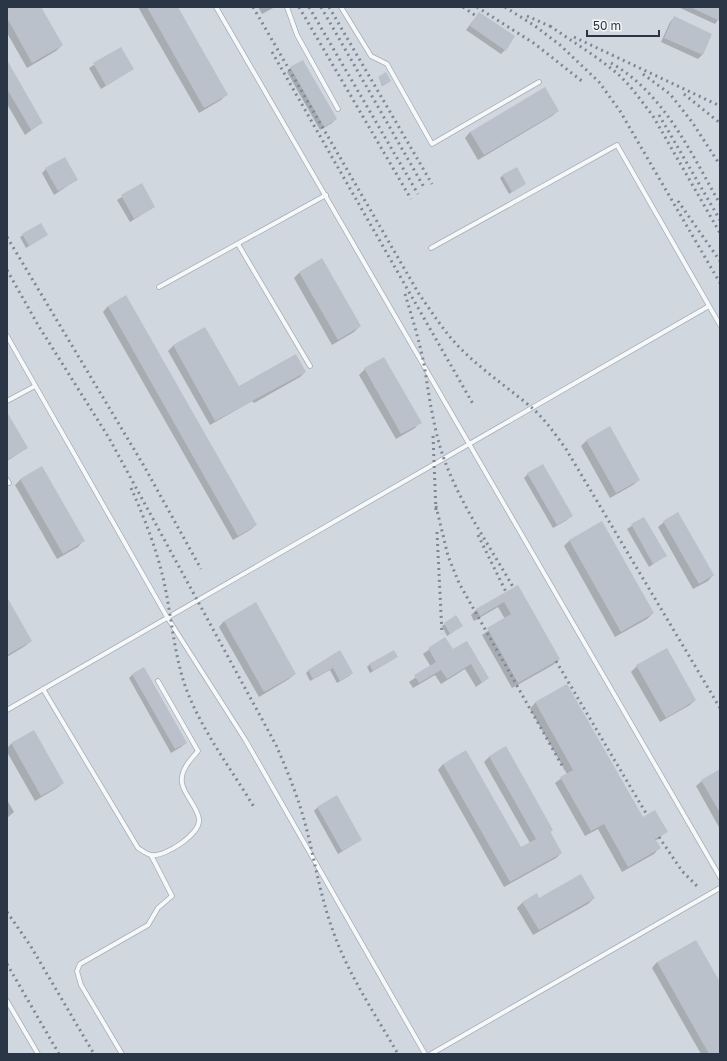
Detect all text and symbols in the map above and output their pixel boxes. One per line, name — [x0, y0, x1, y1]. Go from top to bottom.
scale bar — [587, 12, 659, 38]
text: 50 m — [593, 18, 621, 33]

